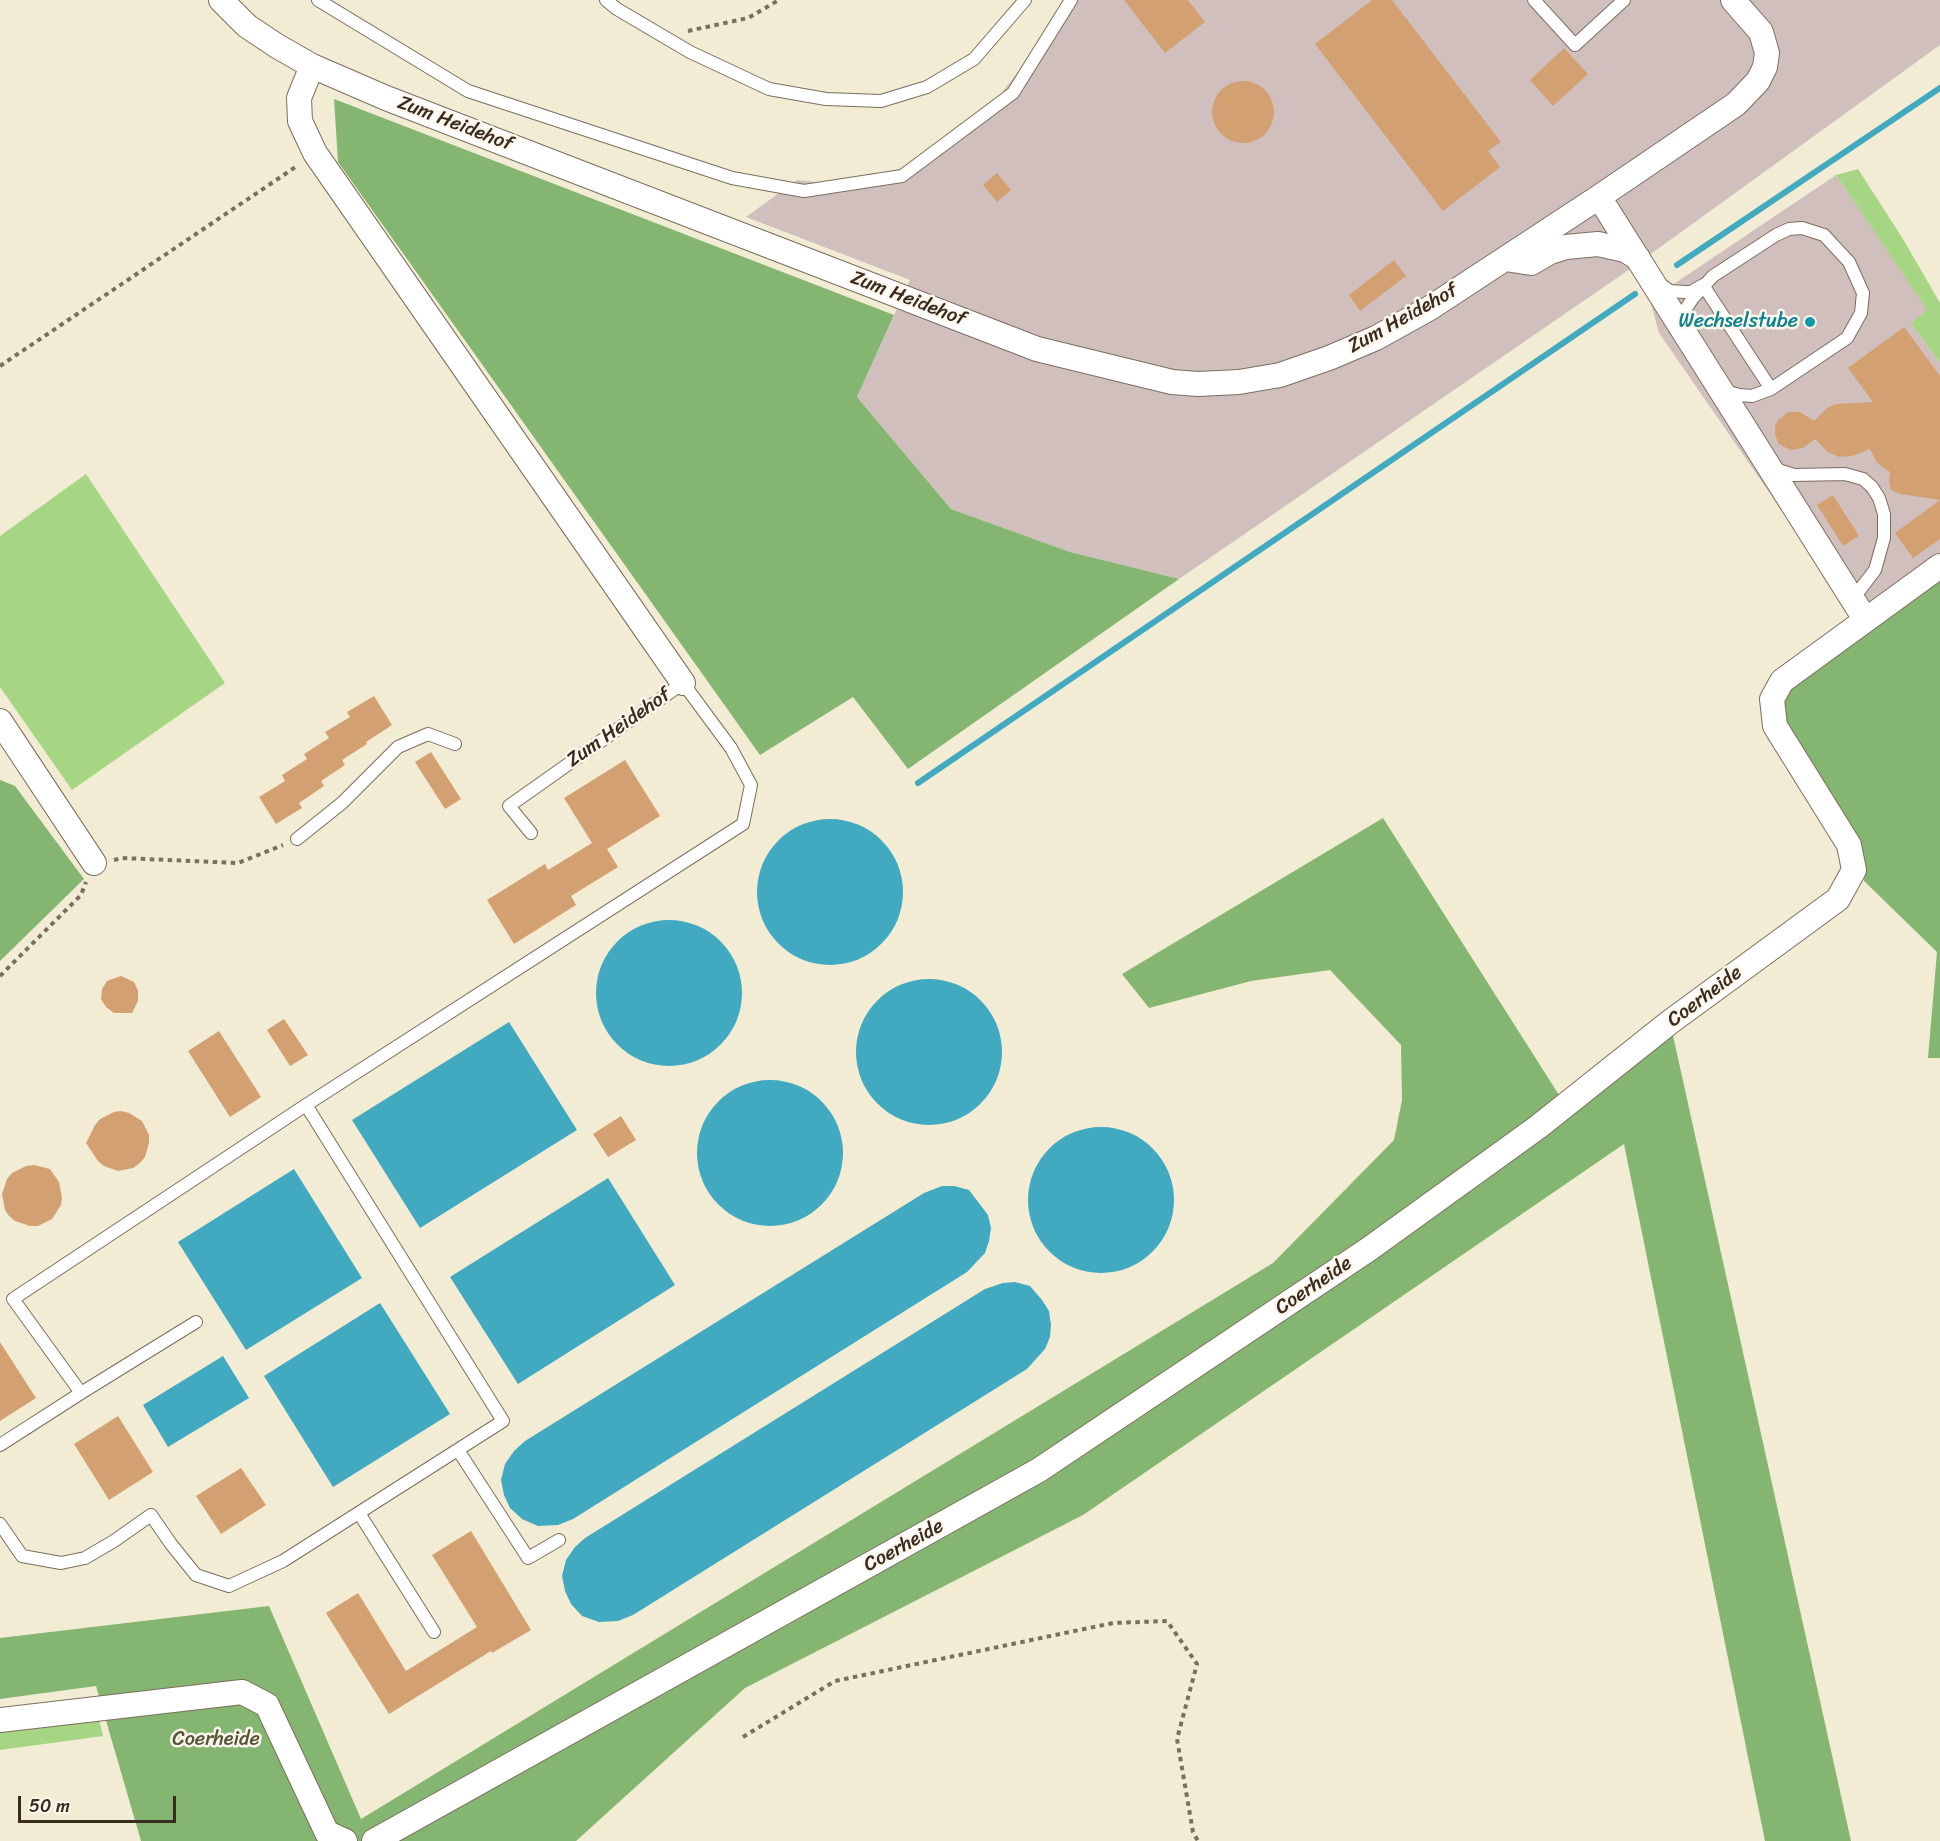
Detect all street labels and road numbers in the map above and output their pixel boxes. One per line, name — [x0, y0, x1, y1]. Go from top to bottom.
street label: Zum Heidehof — [394, 91, 516, 157]
street label: Zum Heidehof — [847, 266, 969, 332]
street label: Zum Heidehof — [1344, 279, 1462, 359]
street label: Zum Heidehof — [562, 683, 676, 773]
street label: Coerheide — [1663, 961, 1747, 1033]
street label: Coerheide — [1271, 1252, 1357, 1320]
street label: Coerheide — [860, 1514, 948, 1578]

